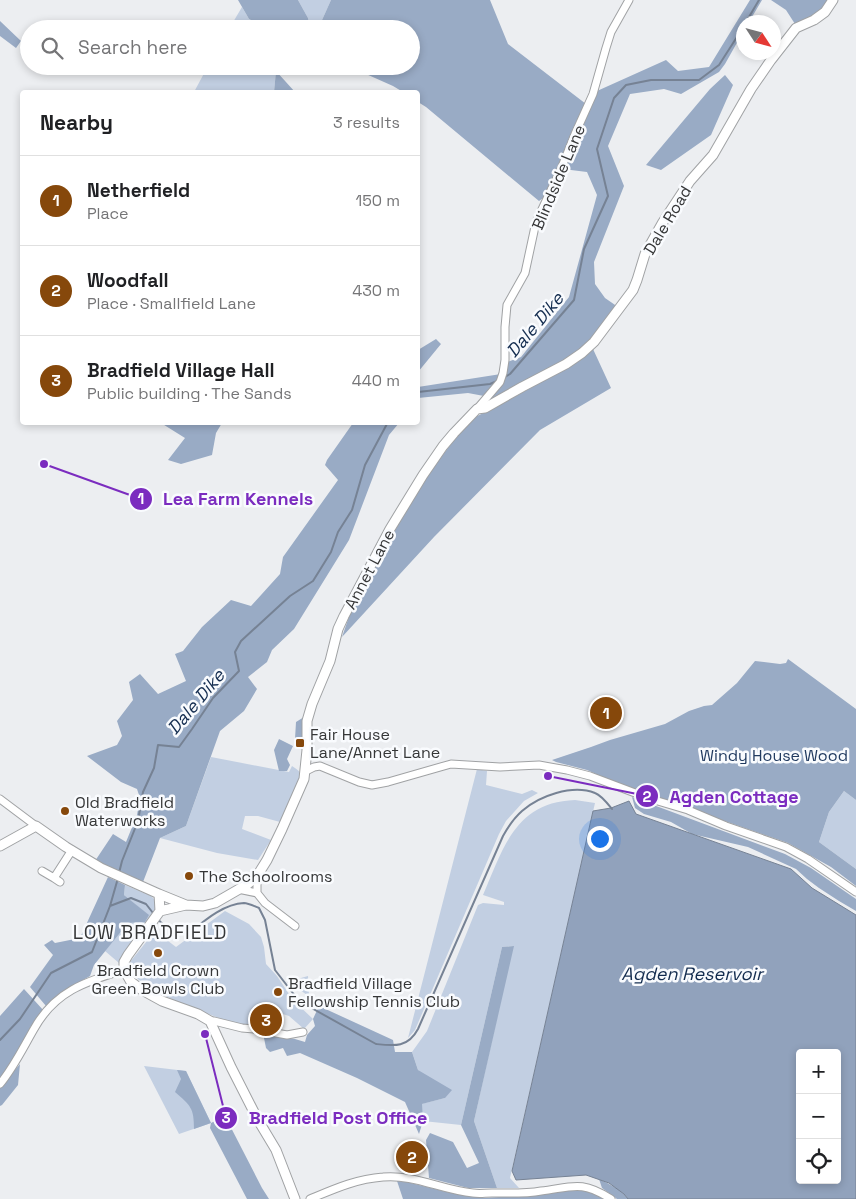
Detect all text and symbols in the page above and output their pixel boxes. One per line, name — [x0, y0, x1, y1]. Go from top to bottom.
north arrow — [736, 15, 781, 60]
search box — [20, 20, 420, 75]
icon: search — [38, 34, 66, 62]
text: Search here — [78, 35, 188, 60]
text: Nearby — [40, 109, 113, 136]
text: 3 results — [333, 112, 400, 133]
street label: Blindside Lane — [527, 122, 590, 233]
text: Netherfield — [87, 178, 190, 203]
street label: Dale Road — [639, 182, 696, 258]
text: 1 — [52, 190, 60, 211]
text: 150 m — [356, 190, 400, 211]
text: Place — [87, 203, 129, 224]
text: Woodfall — [87, 268, 169, 293]
text: 2 — [51, 280, 61, 301]
text: 430 m — [352, 280, 400, 301]
water label: Dale Dike — [501, 286, 569, 362]
text: Place · Smallfield Lane — [87, 293, 256, 314]
text: Bradfield Village Hall — [87, 358, 275, 383]
text: 3 — [51, 370, 61, 391]
text: 440 m — [352, 370, 400, 391]
text: Public building · The Sands — [87, 383, 292, 404]
callout: Lea Farm Kennels — [128, 482, 324, 515]
text: Lea Farm Kennels — [163, 487, 313, 510]
text: 1 — [138, 489, 144, 508]
street label: Annet Lane — [340, 526, 399, 613]
water label: Dale Dike — [162, 663, 230, 739]
pin: 1 — [590, 694, 622, 732]
place label: Fair House Lane/Annet Lane — [310, 724, 440, 763]
marker: Fair House Lane/Annet Lane — [294, 737, 306, 749]
park label: Windy House Wood — [700, 745, 848, 766]
callout: Agden Cottage — [634, 780, 808, 813]
text: Agden Cottage — [669, 785, 799, 808]
text: 2 — [643, 787, 652, 806]
place label: Old Bradfield Waterworks — [75, 792, 174, 831]
marker: Old Bradfield Waterworks — [59, 805, 71, 817]
your location — [587, 826, 613, 852]
place label: The Schoolrooms — [199, 866, 332, 887]
marker: The Schoolrooms — [183, 870, 195, 882]
district label: LOW BRADFIELD — [73, 920, 227, 945]
marker: Bradfield Crown Green Bowls Club — [152, 947, 164, 959]
place label: Bradfield Crown Green Bowls Club — [91, 960, 225, 999]
water label: Agden Reservoir — [621, 962, 765, 985]
place label: Bradfield Village Fellowship Tennis Club — [288, 973, 460, 1012]
marker: Bradfield Village Fellowship Tennis Club — [272, 986, 284, 998]
pin: 3 — [250, 1001, 282, 1039]
map controls — [796, 1049, 841, 1184]
button: + — [796, 1049, 841, 1094]
button: − — [796, 1094, 841, 1139]
callout: Bradfield Post Office — [214, 1101, 438, 1134]
text: Bradfield Post Office — [249, 1106, 427, 1129]
text: 3 — [221, 1108, 231, 1127]
pin: 2 — [396, 1138, 428, 1176]
button: locate — [796, 1139, 841, 1184]

